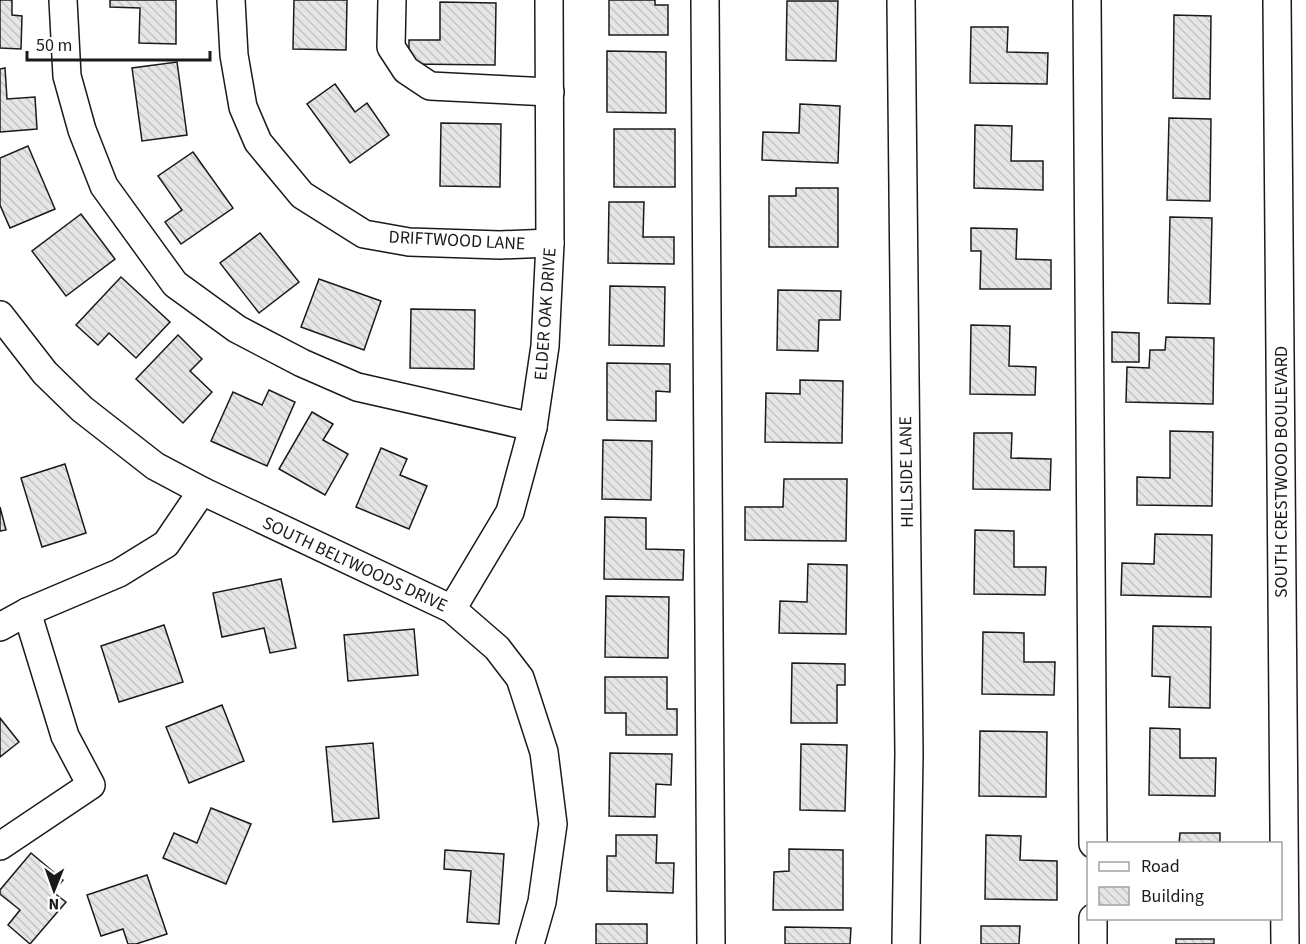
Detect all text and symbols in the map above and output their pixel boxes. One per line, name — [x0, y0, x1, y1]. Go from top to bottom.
scale bar — [27, 24, 210, 62]
text: 50 m — [36, 33, 72, 58]
street label: DRIFTWOOD LANE — [388, 224, 526, 257]
street label: ELDER OAK DRIVE — [528, 247, 563, 381]
street label: SOUTH CRESTWOOD BOULEVARD — [1269, 346, 1294, 598]
street label: HILLSIDE LANE — [893, 416, 920, 528]
street label: SOUTH BELTWOODS DRIVE — [258, 511, 451, 618]
legend — [1087, 842, 1282, 920]
text: Road — [1141, 854, 1180, 879]
north arrow — [24, 860, 84, 920]
text: Building — [1141, 884, 1204, 909]
text: N — [48, 893, 59, 915]

